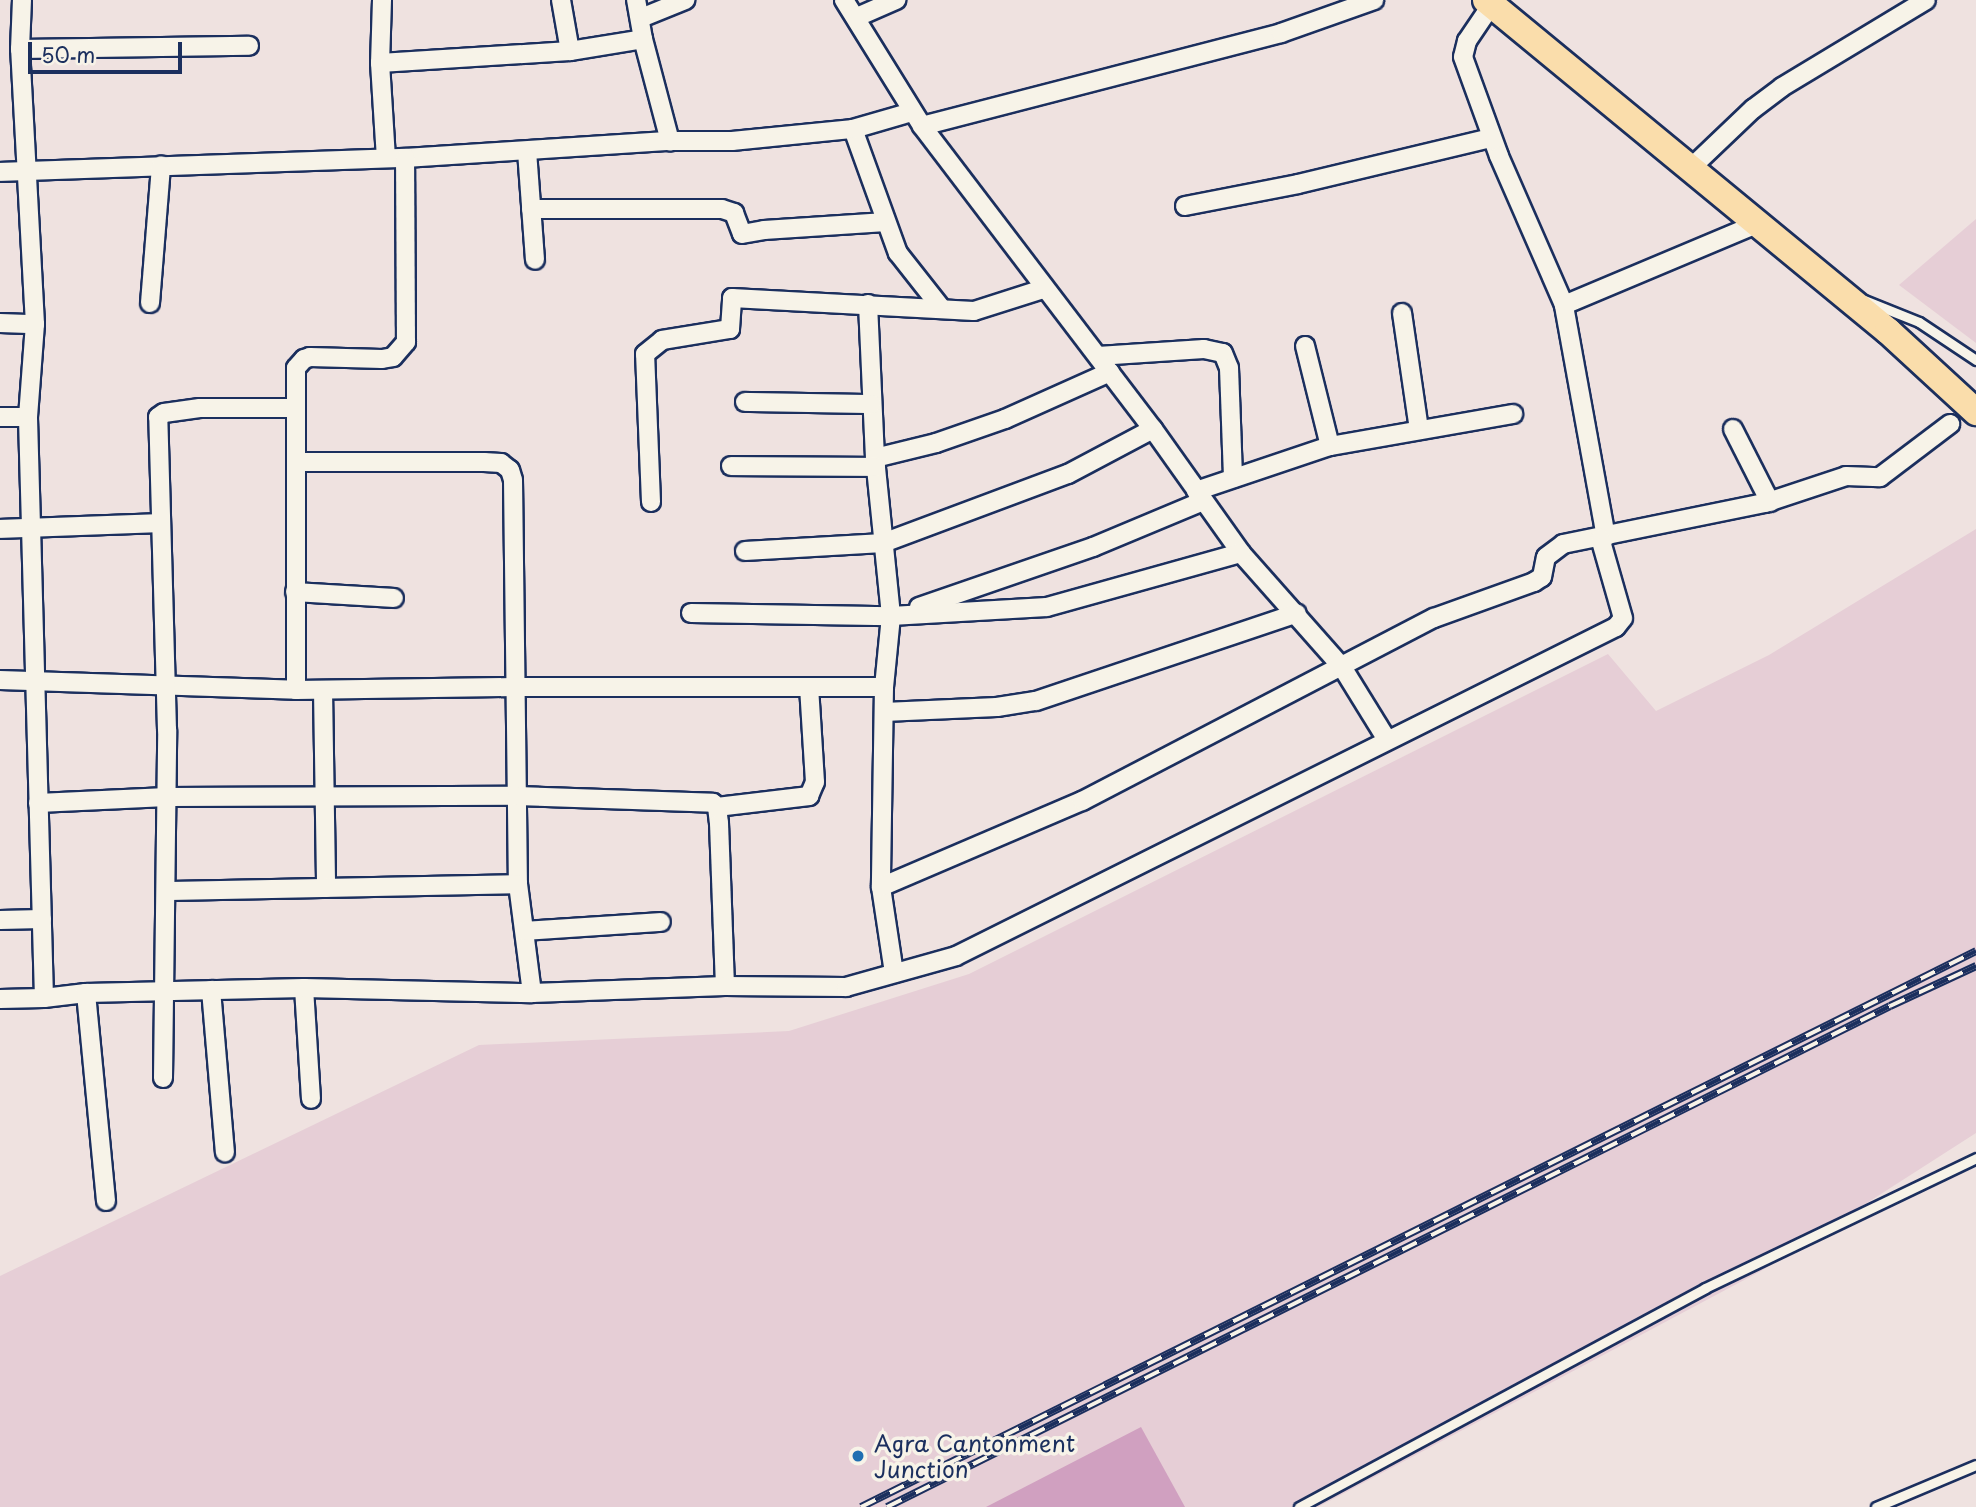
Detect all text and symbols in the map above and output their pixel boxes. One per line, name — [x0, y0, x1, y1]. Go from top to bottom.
scale bar — [32, 28, 186, 72]
text: 50 m — [41, 38, 95, 70]
place label: Agra Cantonment Junction — [874, 1429, 1075, 1483]
marker: Agra Cantonment Junction — [848, 1446, 868, 1466]

